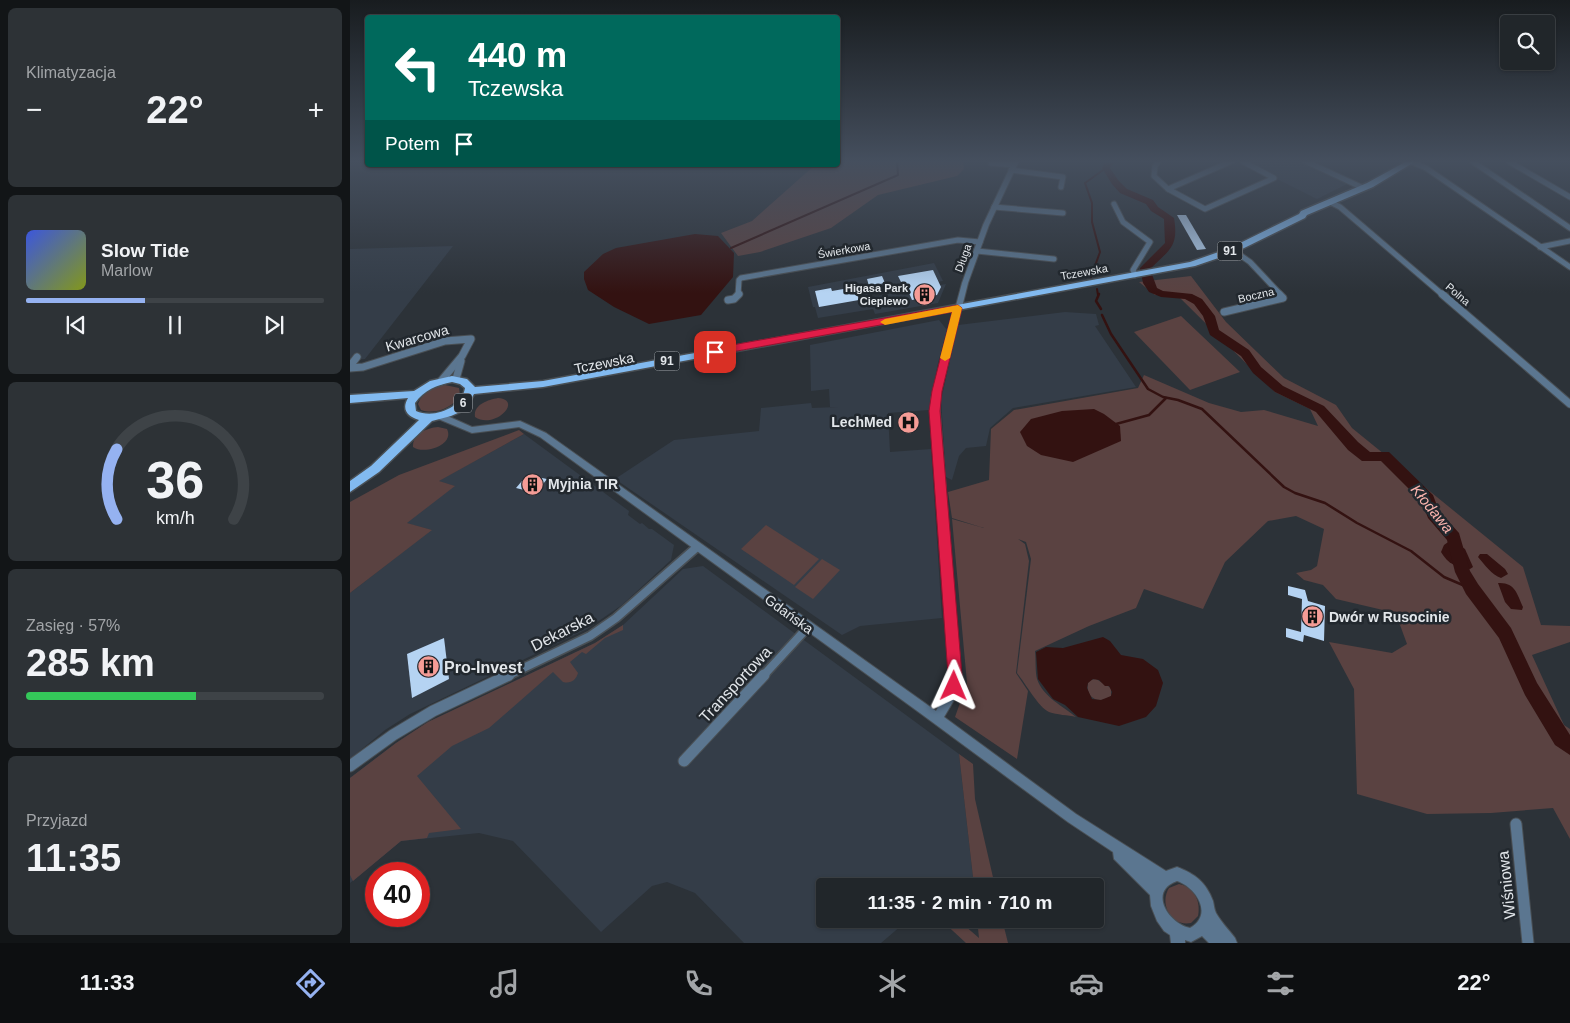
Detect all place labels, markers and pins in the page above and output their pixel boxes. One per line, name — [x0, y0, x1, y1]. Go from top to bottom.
place label: Higasa Park Cieplewo — [845, 282, 909, 307]
building icon: Higasa Park Cieplewo — [912, 282, 936, 306]
pin — [694, 331, 736, 373]
hospital icon: LechMed — [896, 410, 920, 434]
place label: LechMed — [831, 414, 892, 430]
building icon: Myjnia TIR — [520, 472, 544, 496]
place label: Myjnia TIR — [548, 476, 618, 492]
building icon: Dwór w Rusocinie — [1301, 605, 1325, 629]
place label: Dwór w Rusocinie — [1329, 609, 1450, 625]
building icon: Pro-Invest — [416, 655, 440, 679]
place label: Pro-Invest — [444, 659, 523, 676]

